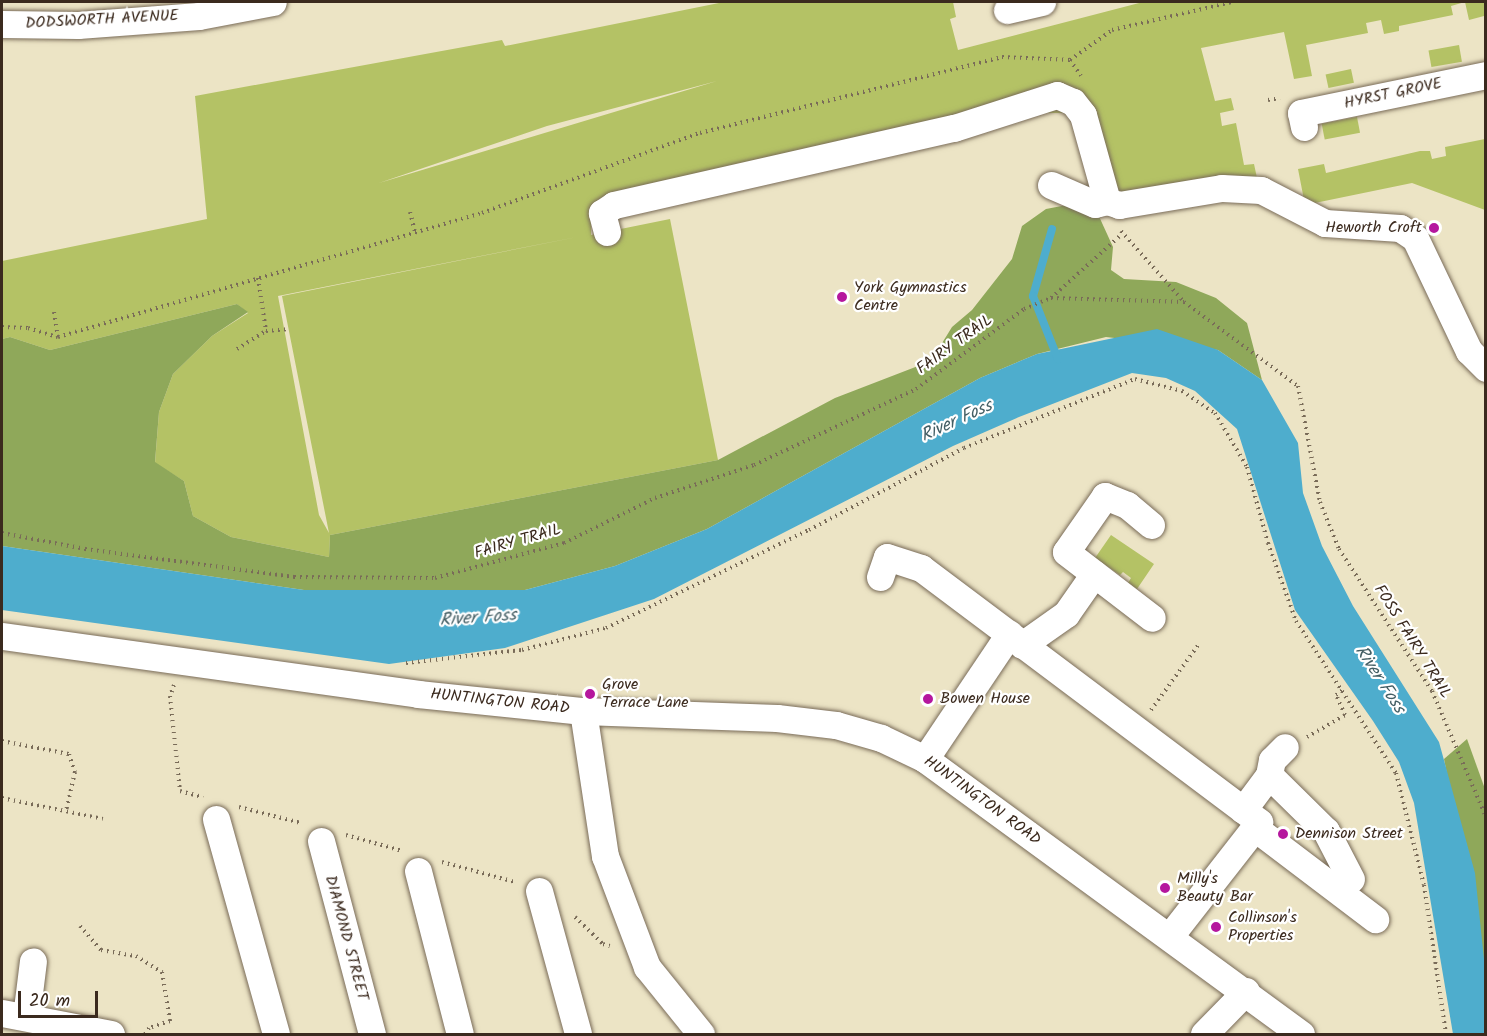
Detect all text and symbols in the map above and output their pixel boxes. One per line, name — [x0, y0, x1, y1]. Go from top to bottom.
street label: DODSWORTH AVENUE — [25, 6, 179, 34]
street label: HYRST GROVE — [1342, 74, 1444, 114]
place label: Heworth Croft — [1325, 218, 1422, 238]
marker: Heworth Croft — [1427, 221, 1441, 235]
place label: York Gymnastics Centre — [854, 278, 966, 316]
marker: York Gymnastics Centre — [835, 290, 849, 304]
street label: FAIRY TRAIL — [913, 311, 997, 379]
water label: River Foss — [918, 396, 996, 448]
street label: FAIRY TRAIL — [472, 520, 564, 564]
street label: FOSS FAIRY TRAIL — [1369, 581, 1455, 703]
water label: River Foss — [439, 606, 517, 632]
water label: River Foss — [1349, 642, 1409, 718]
place label: Grove Terrace Lane — [602, 675, 689, 713]
street label: HUNTINGTON ROAD — [429, 685, 571, 719]
marker: Grove Terrace Lane — [583, 687, 597, 701]
place label: Bowen House — [940, 689, 1030, 709]
marker: Bowen House — [921, 692, 935, 706]
street label: HUNTINGTON ROAD — [920, 752, 1044, 850]
place label: Dennison Street — [1295, 824, 1403, 844]
marker: Dennison Street — [1276, 827, 1290, 841]
place label: Milly's Beauty Bar — [1177, 869, 1253, 907]
street label: DIAMOND STREET — [320, 873, 372, 1003]
marker: Milly's Beauty Bar — [1158, 881, 1172, 895]
place label: Collinson's Properties — [1228, 908, 1297, 946]
marker: Collinson's Properties — [1209, 920, 1223, 934]
scale bar — [21, 979, 100, 1017]
text: 20 m — [29, 987, 70, 1016]

